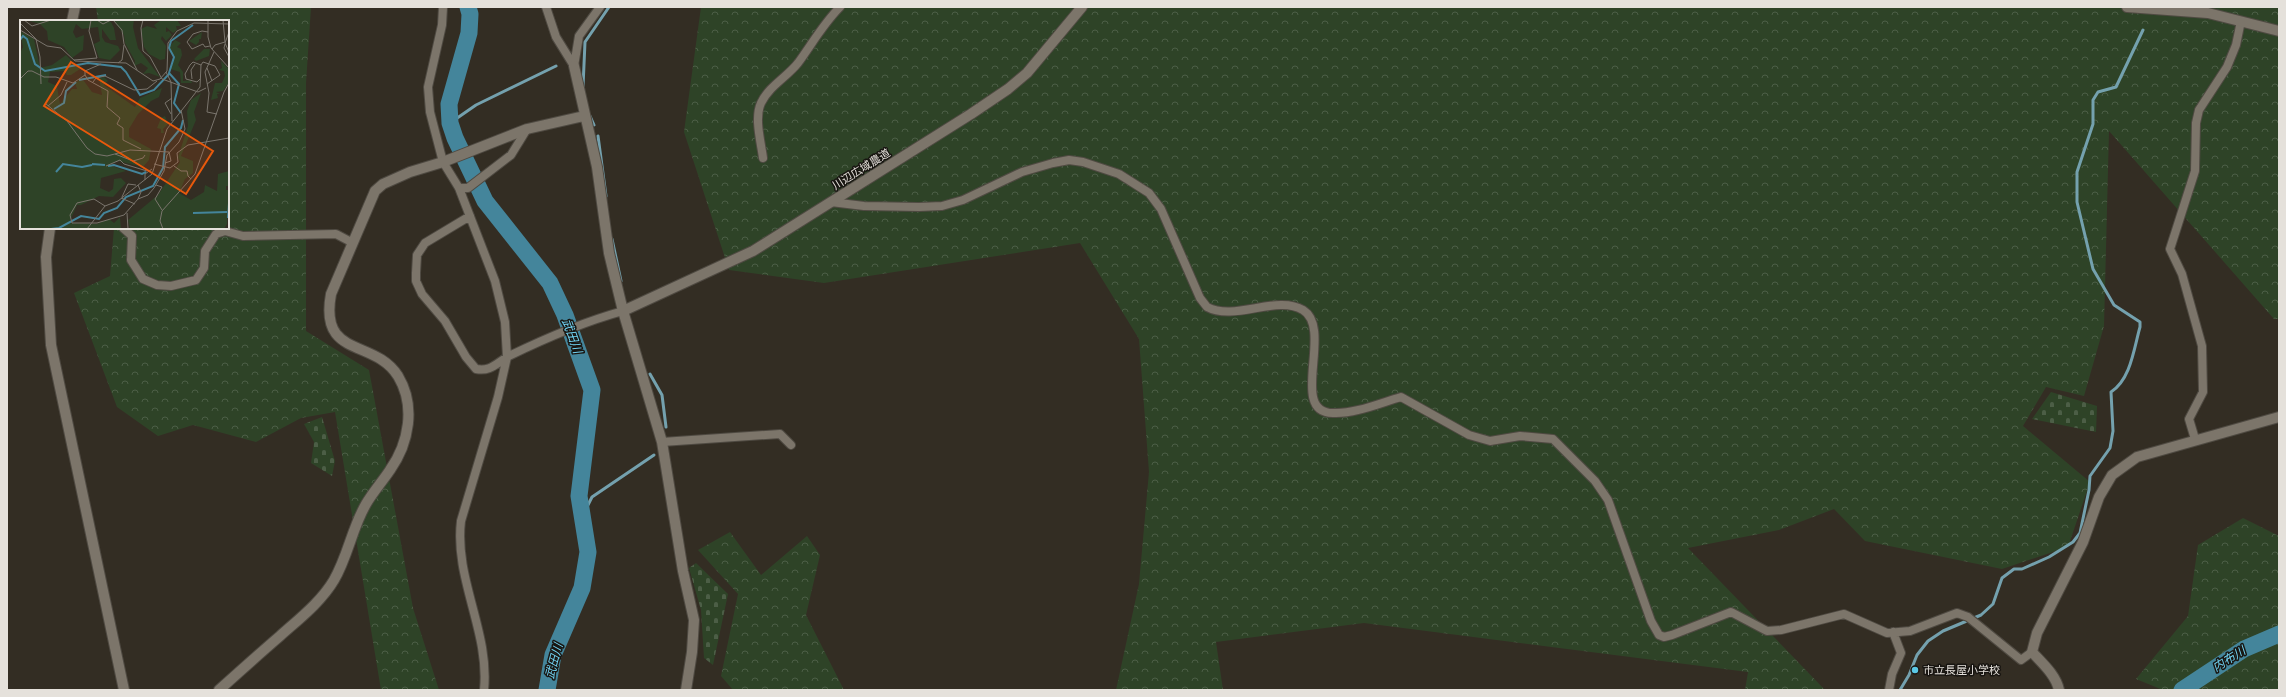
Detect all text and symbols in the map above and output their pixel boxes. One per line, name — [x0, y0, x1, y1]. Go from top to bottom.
inset map — [20, 20, 229, 229]
street label: 川辺広域農道 — [830, 146, 892, 192]
water label: 武田川 — [559, 317, 585, 357]
water label: 武田川 — [543, 640, 566, 680]
water label: 内布川 — [2210, 642, 2250, 674]
place label: 市立長屋小学校 — [1923, 664, 2000, 676]
marker: 市立長屋小学校 — [1910, 665, 1920, 675]

